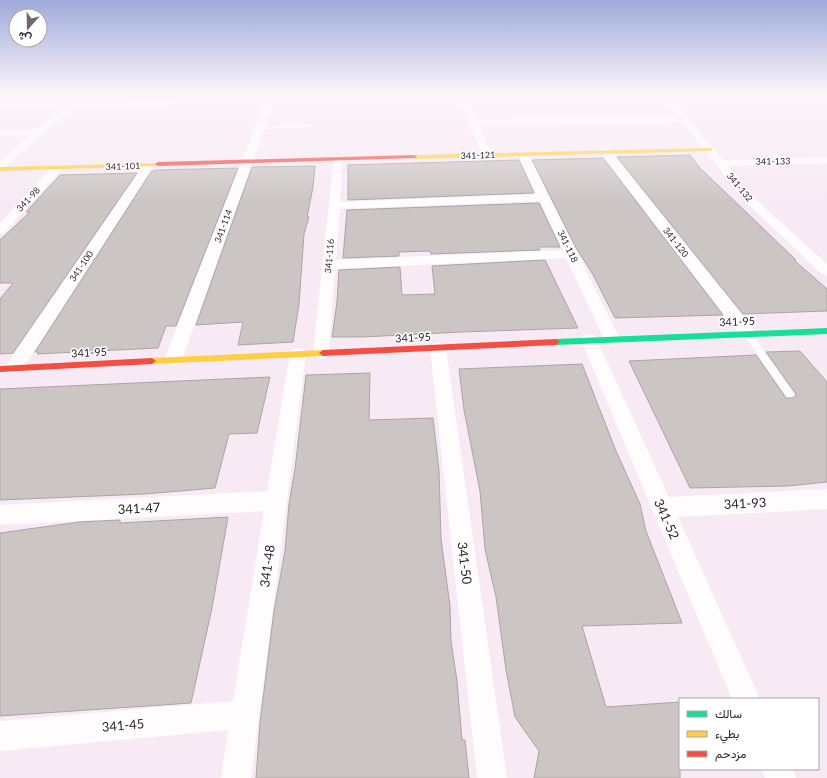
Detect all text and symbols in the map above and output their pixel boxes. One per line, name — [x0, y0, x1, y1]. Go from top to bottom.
north arrow — [8, 8, 48, 48]
text: ش — [16, 29, 33, 46]
street label: 341-121 — [460, 149, 496, 161]
street label: 341-133 — [756, 155, 790, 167]
street label: 341-101 — [105, 160, 141, 172]
street label: 341-132 — [725, 170, 755, 204]
street label: 341-98 — [14, 184, 42, 214]
street label: 341-114 — [212, 208, 234, 244]
street label: 341-120 — [661, 225, 691, 259]
street label: 341-118 — [555, 228, 581, 264]
street label: 341-116 — [322, 238, 336, 274]
street label: 341-100 — [67, 249, 95, 283]
street label: 341-95 — [719, 314, 755, 328]
street label: 341-95 — [395, 330, 431, 344]
street label: 341-95 — [71, 345, 107, 359]
street label: 341-93 — [723, 494, 767, 512]
street label: 341-52 — [651, 496, 683, 542]
street label: 341-47 — [117, 499, 161, 517]
street label: 341-50 — [454, 541, 476, 586]
street label: 341-48 — [256, 544, 278, 588]
legend — [679, 698, 819, 770]
text: سالك — [715, 706, 742, 721]
street label: 341-45 — [101, 715, 145, 735]
text: بطيء — [715, 726, 739, 744]
text: مزدحم — [715, 746, 746, 762]

